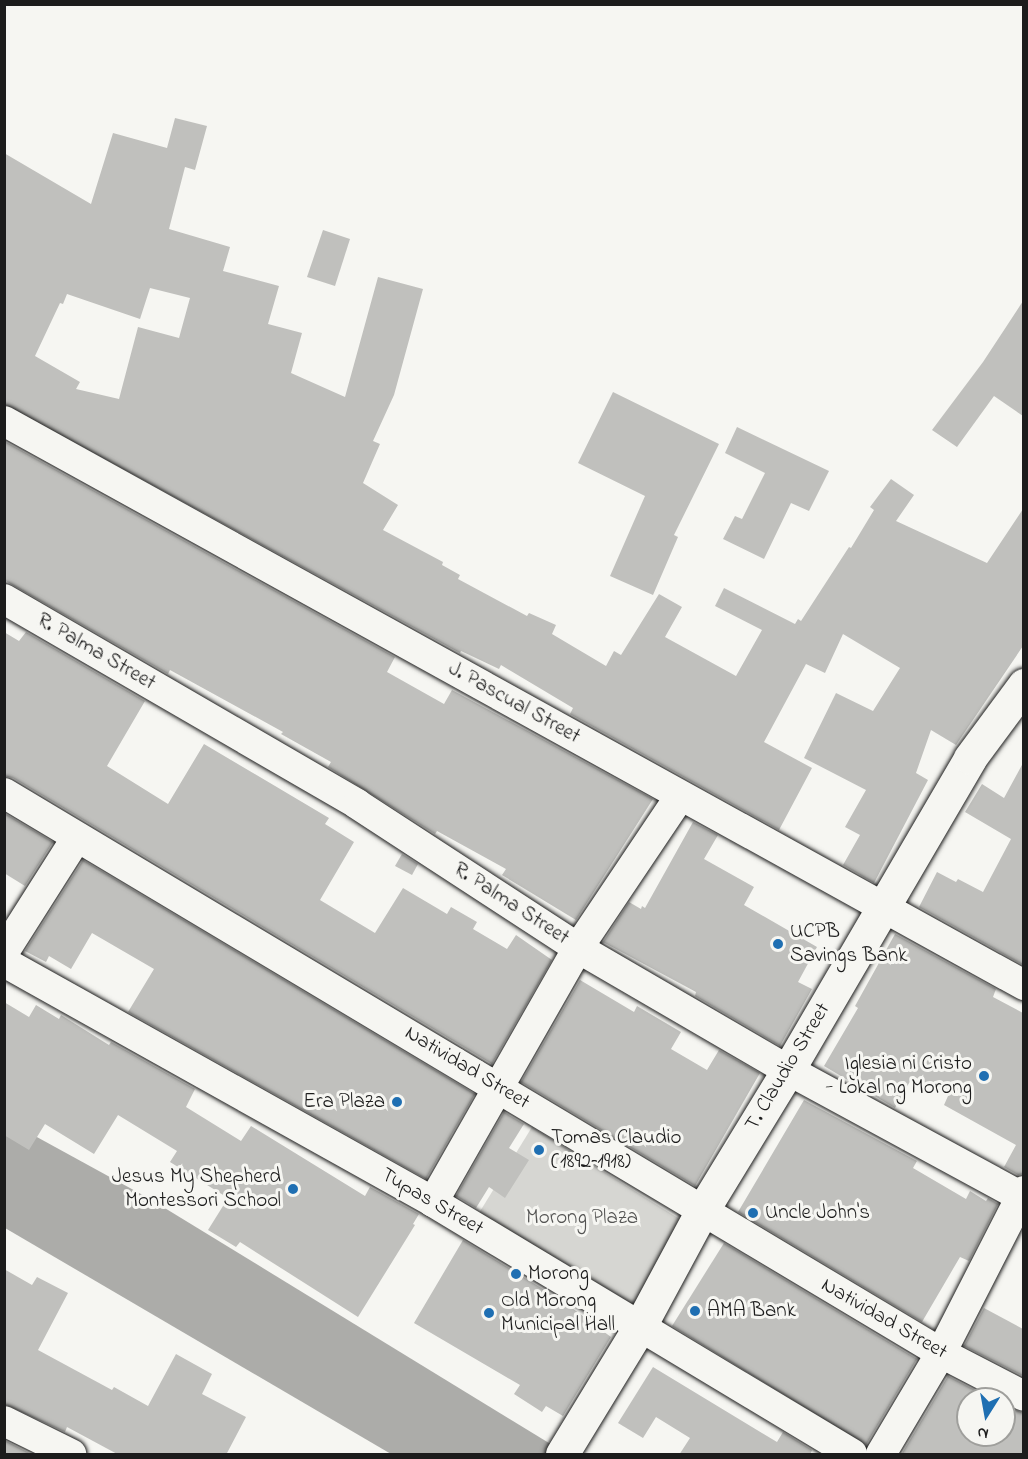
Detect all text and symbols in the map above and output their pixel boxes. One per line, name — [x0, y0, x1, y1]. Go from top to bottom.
street label: R. Palma Street — [32, 608, 160, 696]
street label: J. Pascual Street — [444, 656, 584, 750]
street label: R. Palma Street — [448, 857, 574, 951]
place label: UCPB Savings Bank — [790, 919, 907, 969]
marker: UCPB Savings Bank — [771, 937, 785, 951]
street label: T. Claudio Street — [740, 999, 836, 1135]
street label: Natividad Street — [400, 1021, 534, 1115]
place label: Iglesia ni Cristo - Lokal ng Morong — [826, 1051, 972, 1101]
marker: Iglesia ni Cristo - Lokal ng Morong — [977, 1069, 991, 1083]
place label: Era Plaza — [303, 1089, 385, 1115]
marker: Era Plaza — [390, 1095, 404, 1109]
place label: Tomas Claudio (1892–1918) — [551, 1125, 682, 1175]
marker: Tomas Claudio (1892–1918) — [532, 1143, 546, 1157]
street label: Tupas Street — [376, 1163, 488, 1241]
place label: Jesus My Shepherd Montessori School — [112, 1164, 281, 1214]
marker: Jesus My Shepherd Montessori School — [286, 1182, 300, 1196]
place label: Uncle John's — [765, 1200, 870, 1226]
park label: Morong Plaza — [526, 1205, 638, 1231]
marker: Uncle John's — [746, 1206, 760, 1220]
place label: Morong — [528, 1261, 589, 1287]
marker: Morong — [509, 1267, 523, 1281]
street label: Natividad Street — [816, 1273, 952, 1365]
place label: Old Morong Municipal Hall — [501, 1288, 615, 1338]
place label: AMA Bank — [707, 1298, 796, 1324]
marker: AMA Bank — [688, 1304, 702, 1318]
marker: Old Morong Municipal Hall — [482, 1306, 496, 1320]
north arrow — [956, 1387, 1016, 1447]
text: N — [975, 1420, 991, 1446]

